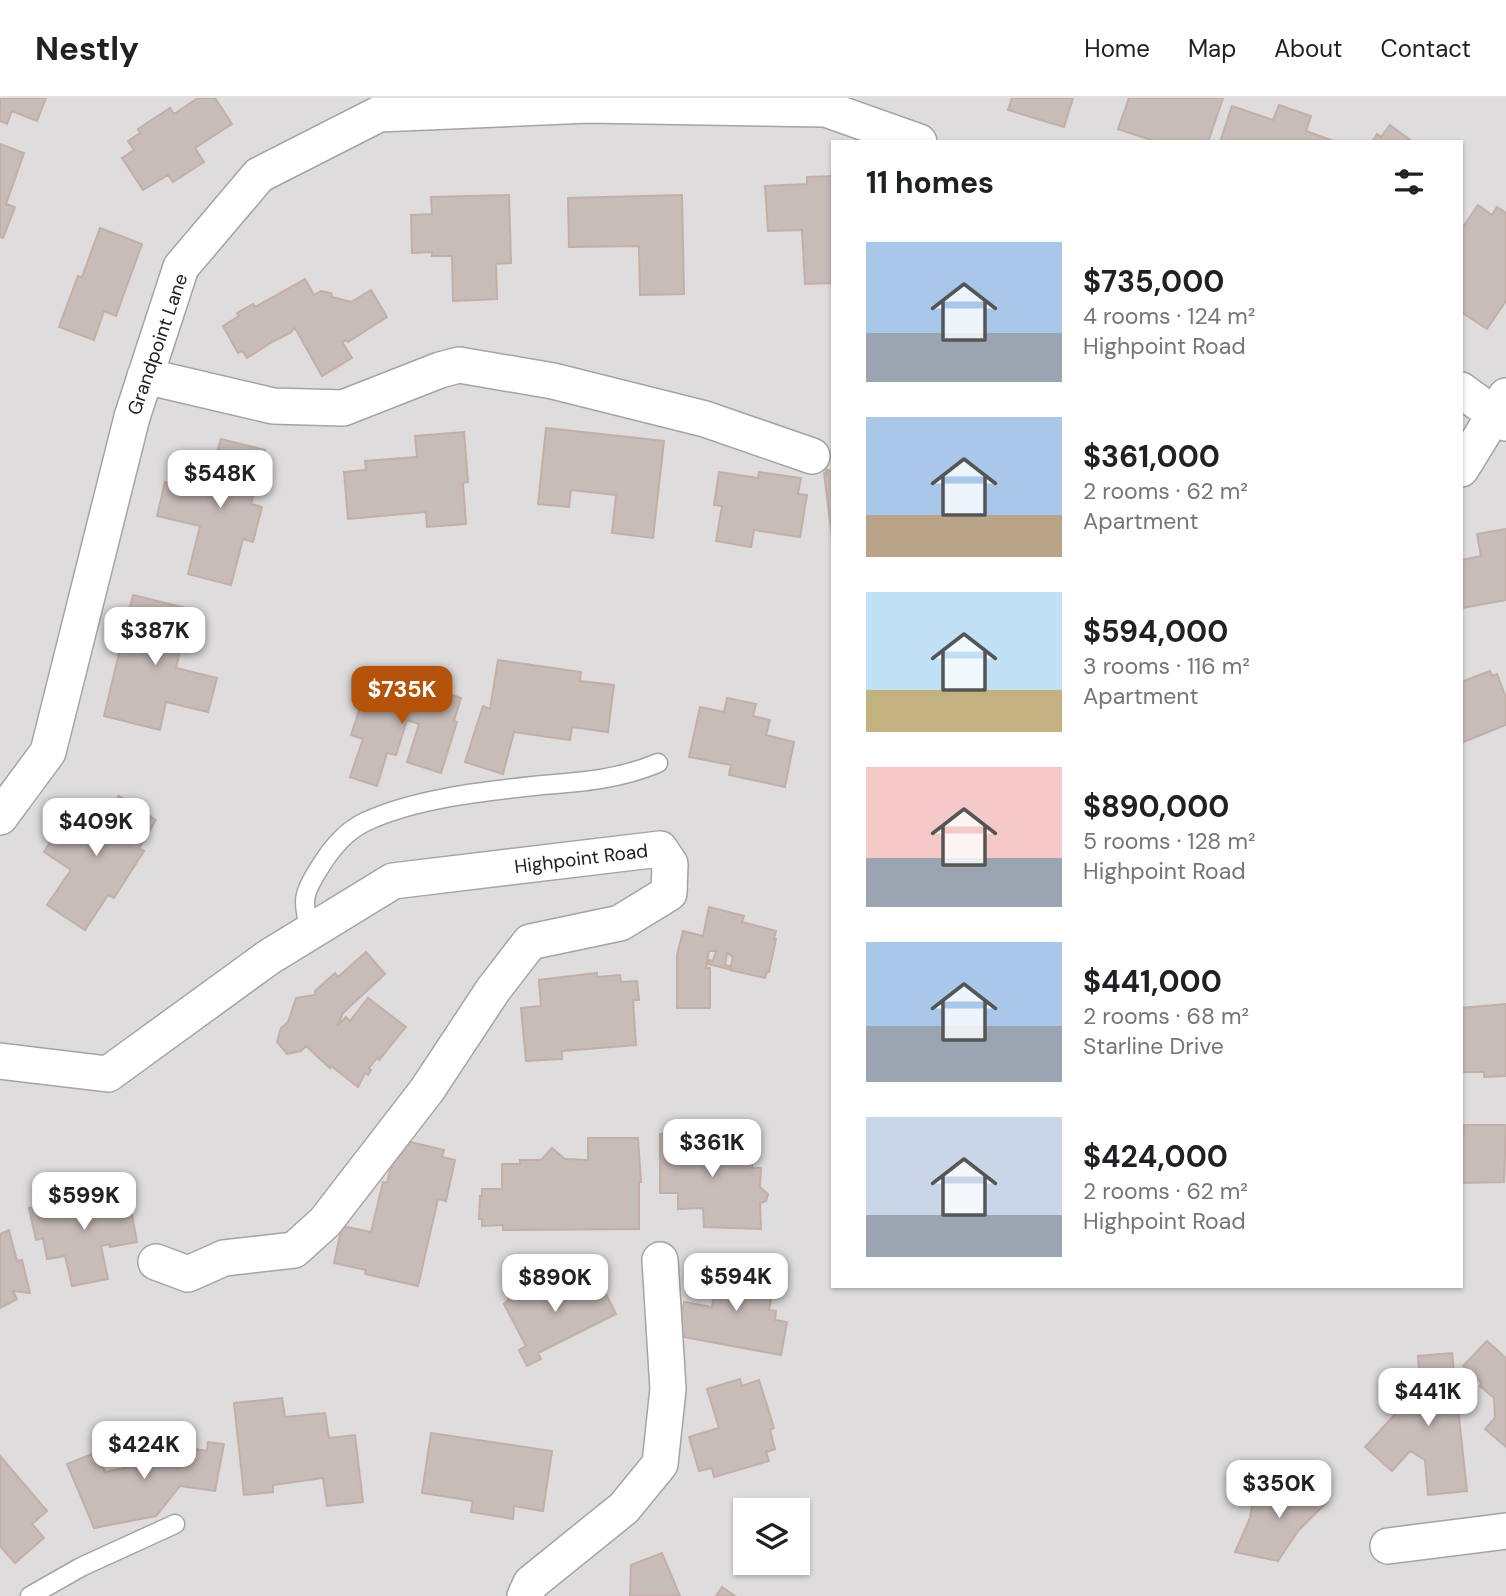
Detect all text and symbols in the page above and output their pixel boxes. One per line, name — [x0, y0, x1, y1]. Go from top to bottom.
text: Nestly — [35, 27, 139, 70]
text: Home — [1084, 33, 1150, 64]
text: Map — [1188, 33, 1236, 64]
text: About — [1274, 33, 1343, 64]
text: Contact — [1381, 33, 1471, 64]
text: 11 homes — [866, 163, 994, 202]
icon: filters — [1390, 163, 1428, 201]
text: $735,000 — [1083, 262, 1224, 301]
street label: Grandpoint Lane — [122, 270, 193, 418]
icon: home — [922, 270, 1006, 354]
text: 4 rooms · 124 m² — [1083, 301, 1255, 331]
text: Highpoint Road — [1083, 331, 1246, 361]
text: $361,000 — [1083, 437, 1220, 476]
icon: home — [922, 445, 1006, 529]
pin: $548K — [171, 450, 269, 510]
text: $548K — [184, 458, 256, 488]
text: 2 rooms · 62 m² — [1083, 476, 1248, 506]
text: Apartment — [1083, 506, 1198, 536]
pin: $387K — [106, 608, 204, 667]
text: $594,000 — [1083, 612, 1228, 651]
text: $387K — [120, 615, 190, 645]
icon: home — [922, 620, 1006, 704]
text: 3 rooms · 116 m² — [1083, 651, 1250, 681]
pin: $735K — [353, 666, 451, 726]
text: $735K — [367, 674, 437, 704]
text: Apartment — [1083, 681, 1198, 711]
text: $890,000 — [1083, 787, 1229, 826]
icon: home — [922, 795, 1006, 879]
pin: $409K — [47, 798, 145, 858]
text: $409K — [59, 806, 133, 836]
text: 5 rooms · 128 m² — [1083, 826, 1256, 856]
street label: Highpoint Road — [513, 838, 649, 879]
text: Highpoint Road — [1083, 856, 1246, 886]
text: $441,000 — [1083, 962, 1222, 1001]
icon: home — [922, 970, 1006, 1054]
text: 2 rooms · 68 m² — [1083, 1001, 1249, 1031]
text: Starline Drive — [1083, 1031, 1224, 1061]
pin: $361K — [663, 1119, 761, 1179]
text: $361K — [679, 1127, 745, 1157]
text: $424,000 — [1083, 1137, 1228, 1176]
icon: home — [922, 1145, 1006, 1229]
pin: $599K — [35, 1172, 133, 1232]
text: 2 rooms · 62 m² — [1083, 1176, 1248, 1206]
text: $599K — [48, 1180, 120, 1210]
text: Highpoint Road — [1083, 1206, 1246, 1236]
pin: $890K — [506, 1254, 604, 1314]
pin: $594K — [687, 1254, 785, 1313]
text: $594K — [700, 1261, 772, 1291]
text: $890K — [518, 1262, 592, 1292]
pin: $441K — [1379, 1368, 1477, 1428]
text: $441K — [1394, 1376, 1462, 1406]
pin: $424K — [95, 1422, 193, 1481]
text: $424K — [108, 1429, 180, 1459]
pin: $350K — [1230, 1460, 1328, 1520]
text: $350K — [1242, 1468, 1316, 1498]
map controls — [733, 1498, 810, 1575]
button: layers — [733, 1498, 810, 1575]

